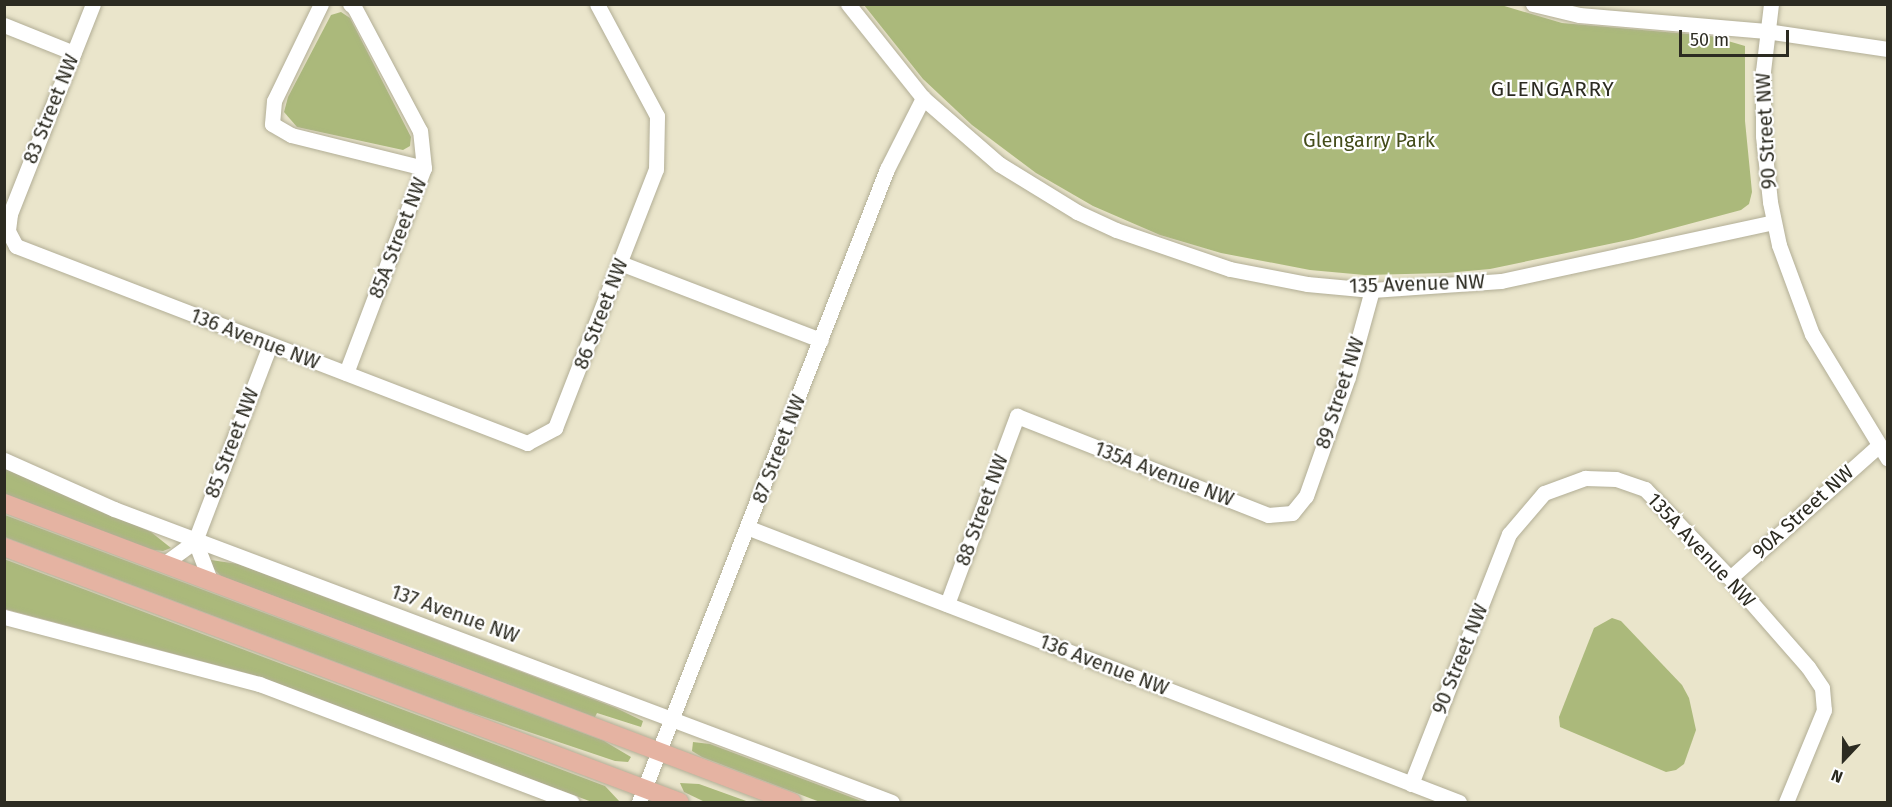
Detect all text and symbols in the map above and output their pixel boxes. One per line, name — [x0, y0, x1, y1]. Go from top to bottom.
scale bar — [1682, 18, 1792, 56]
text: 50 m — [1690, 29, 1729, 51]
street label: 83 Street NW — [18, 51, 84, 167]
street label: 90 Street NW — [1751, 72, 1781, 190]
district label: GLENGARRY — [1491, 76, 1615, 102]
park label: Glengarry Park — [1303, 128, 1435, 152]
street label: 85A Street NW — [364, 174, 432, 302]
street label: 86 Street NW — [569, 255, 633, 373]
street label: 135 Avenue NW — [1349, 270, 1485, 298]
street label: 136 Avenue NW — [187, 303, 323, 375]
street label: 89 Street NW — [1311, 334, 1369, 452]
street label: 85 Street NW — [200, 385, 264, 501]
street label: 87 Street NW — [747, 391, 811, 507]
street label: 135A Avenue NW — [1091, 436, 1237, 512]
street label: 88 Street NW — [951, 451, 1013, 569]
street label: 90A Street NW — [1747, 460, 1859, 564]
street label: 135A Avenue NW — [1642, 488, 1760, 612]
street label: 137 Avenue NW — [388, 580, 522, 648]
street label: 90 Street NW — [1427, 600, 1493, 718]
street label: 136 Avenue NW — [1036, 629, 1172, 701]
north arrow — [1814, 729, 1874, 789]
text: N — [1829, 765, 1846, 787]

